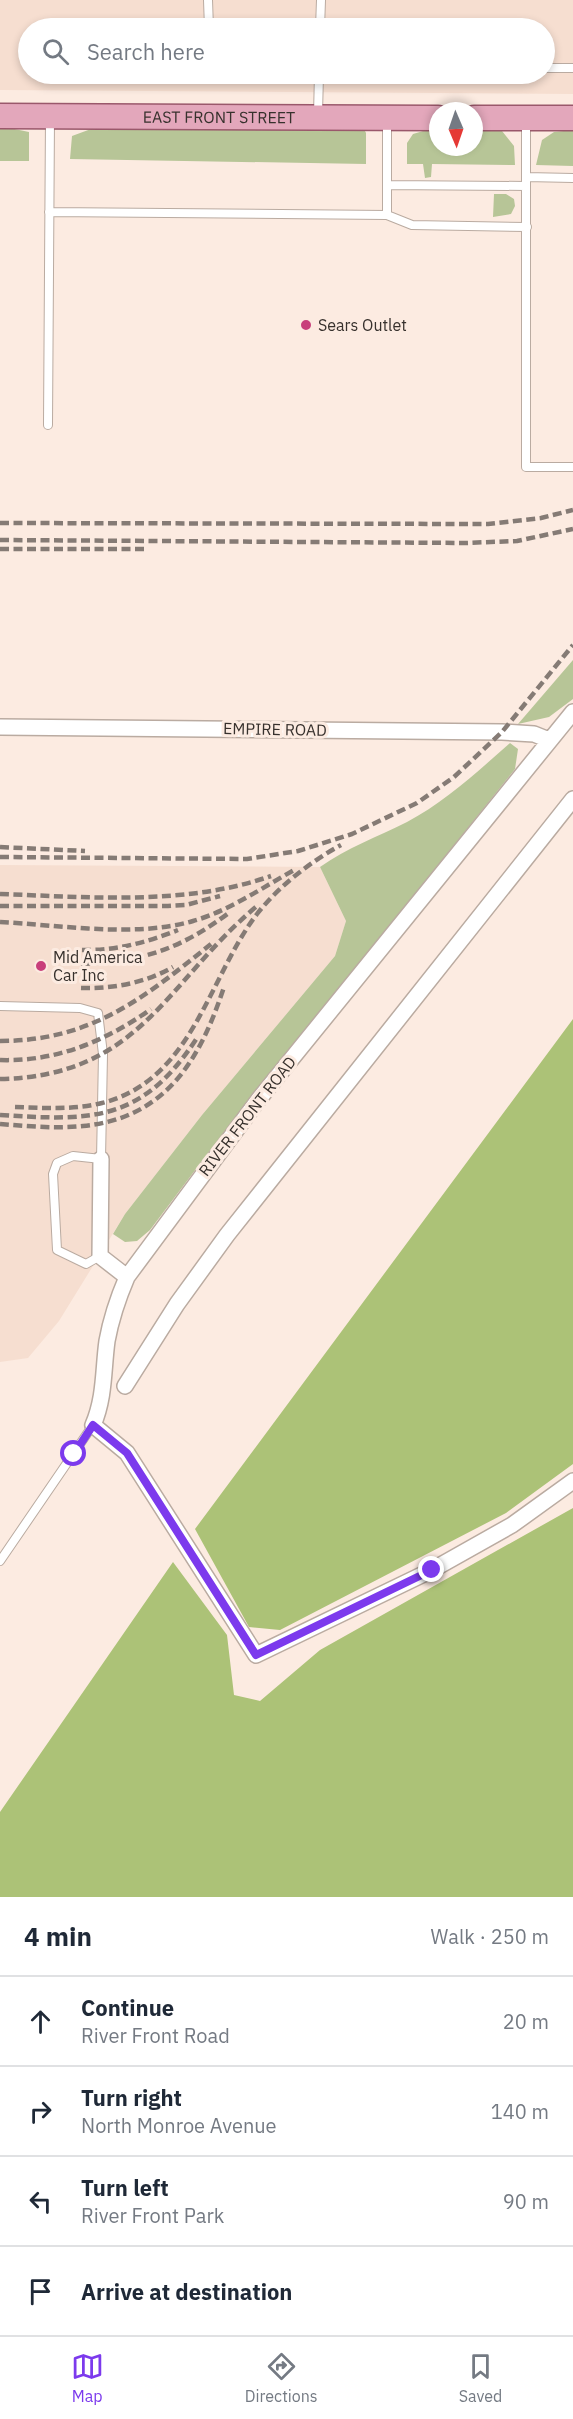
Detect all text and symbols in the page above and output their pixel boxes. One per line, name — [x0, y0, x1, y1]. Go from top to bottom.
search box — [18, 18, 555, 84]
icon: search — [39, 35, 72, 68]
text: Search here — [87, 37, 205, 66]
north arrow — [429, 102, 483, 156]
street label: EAST FRONT STREET — [143, 107, 295, 127]
place label: Sears Outlet — [318, 315, 407, 335]
marker: Sears Outlet — [299, 318, 313, 332]
street label: EMPIRE ROAD — [223, 718, 327, 740]
place label: Mid America Car Inc — [53, 947, 143, 985]
marker: Mid America Car Inc — [34, 959, 48, 973]
street label: RIVER FRONT ROAD — [194, 1052, 300, 1180]
route start — [60, 1440, 86, 1466]
route end — [418, 1556, 444, 1582]
text: 4 min — [24, 1919, 92, 1953]
text: Walk · 250 m — [431, 1923, 549, 1950]
text: Continue — [81, 1993, 174, 2022]
icon: ahead — [24, 2005, 57, 2038]
text: 20 m — [503, 2008, 549, 2035]
text: River Front Road — [81, 2022, 230, 2049]
text: Turn right — [81, 2083, 182, 2112]
icon: right — [24, 2095, 57, 2128]
text: 140 m — [491, 2098, 549, 2125]
text: North Monroe Avenue — [81, 2112, 277, 2139]
text: Turn left — [81, 2173, 169, 2202]
icon: left — [24, 2185, 57, 2218]
text: 90 m — [503, 2188, 549, 2215]
text: River Front Park — [81, 2202, 224, 2229]
icon: arrive — [24, 2275, 57, 2308]
text: Arrive at destination — [81, 2277, 292, 2306]
tab: Map — [71, 2350, 104, 2406]
tab: Directions — [245, 2350, 318, 2406]
tab: Saved — [459, 2350, 502, 2406]

